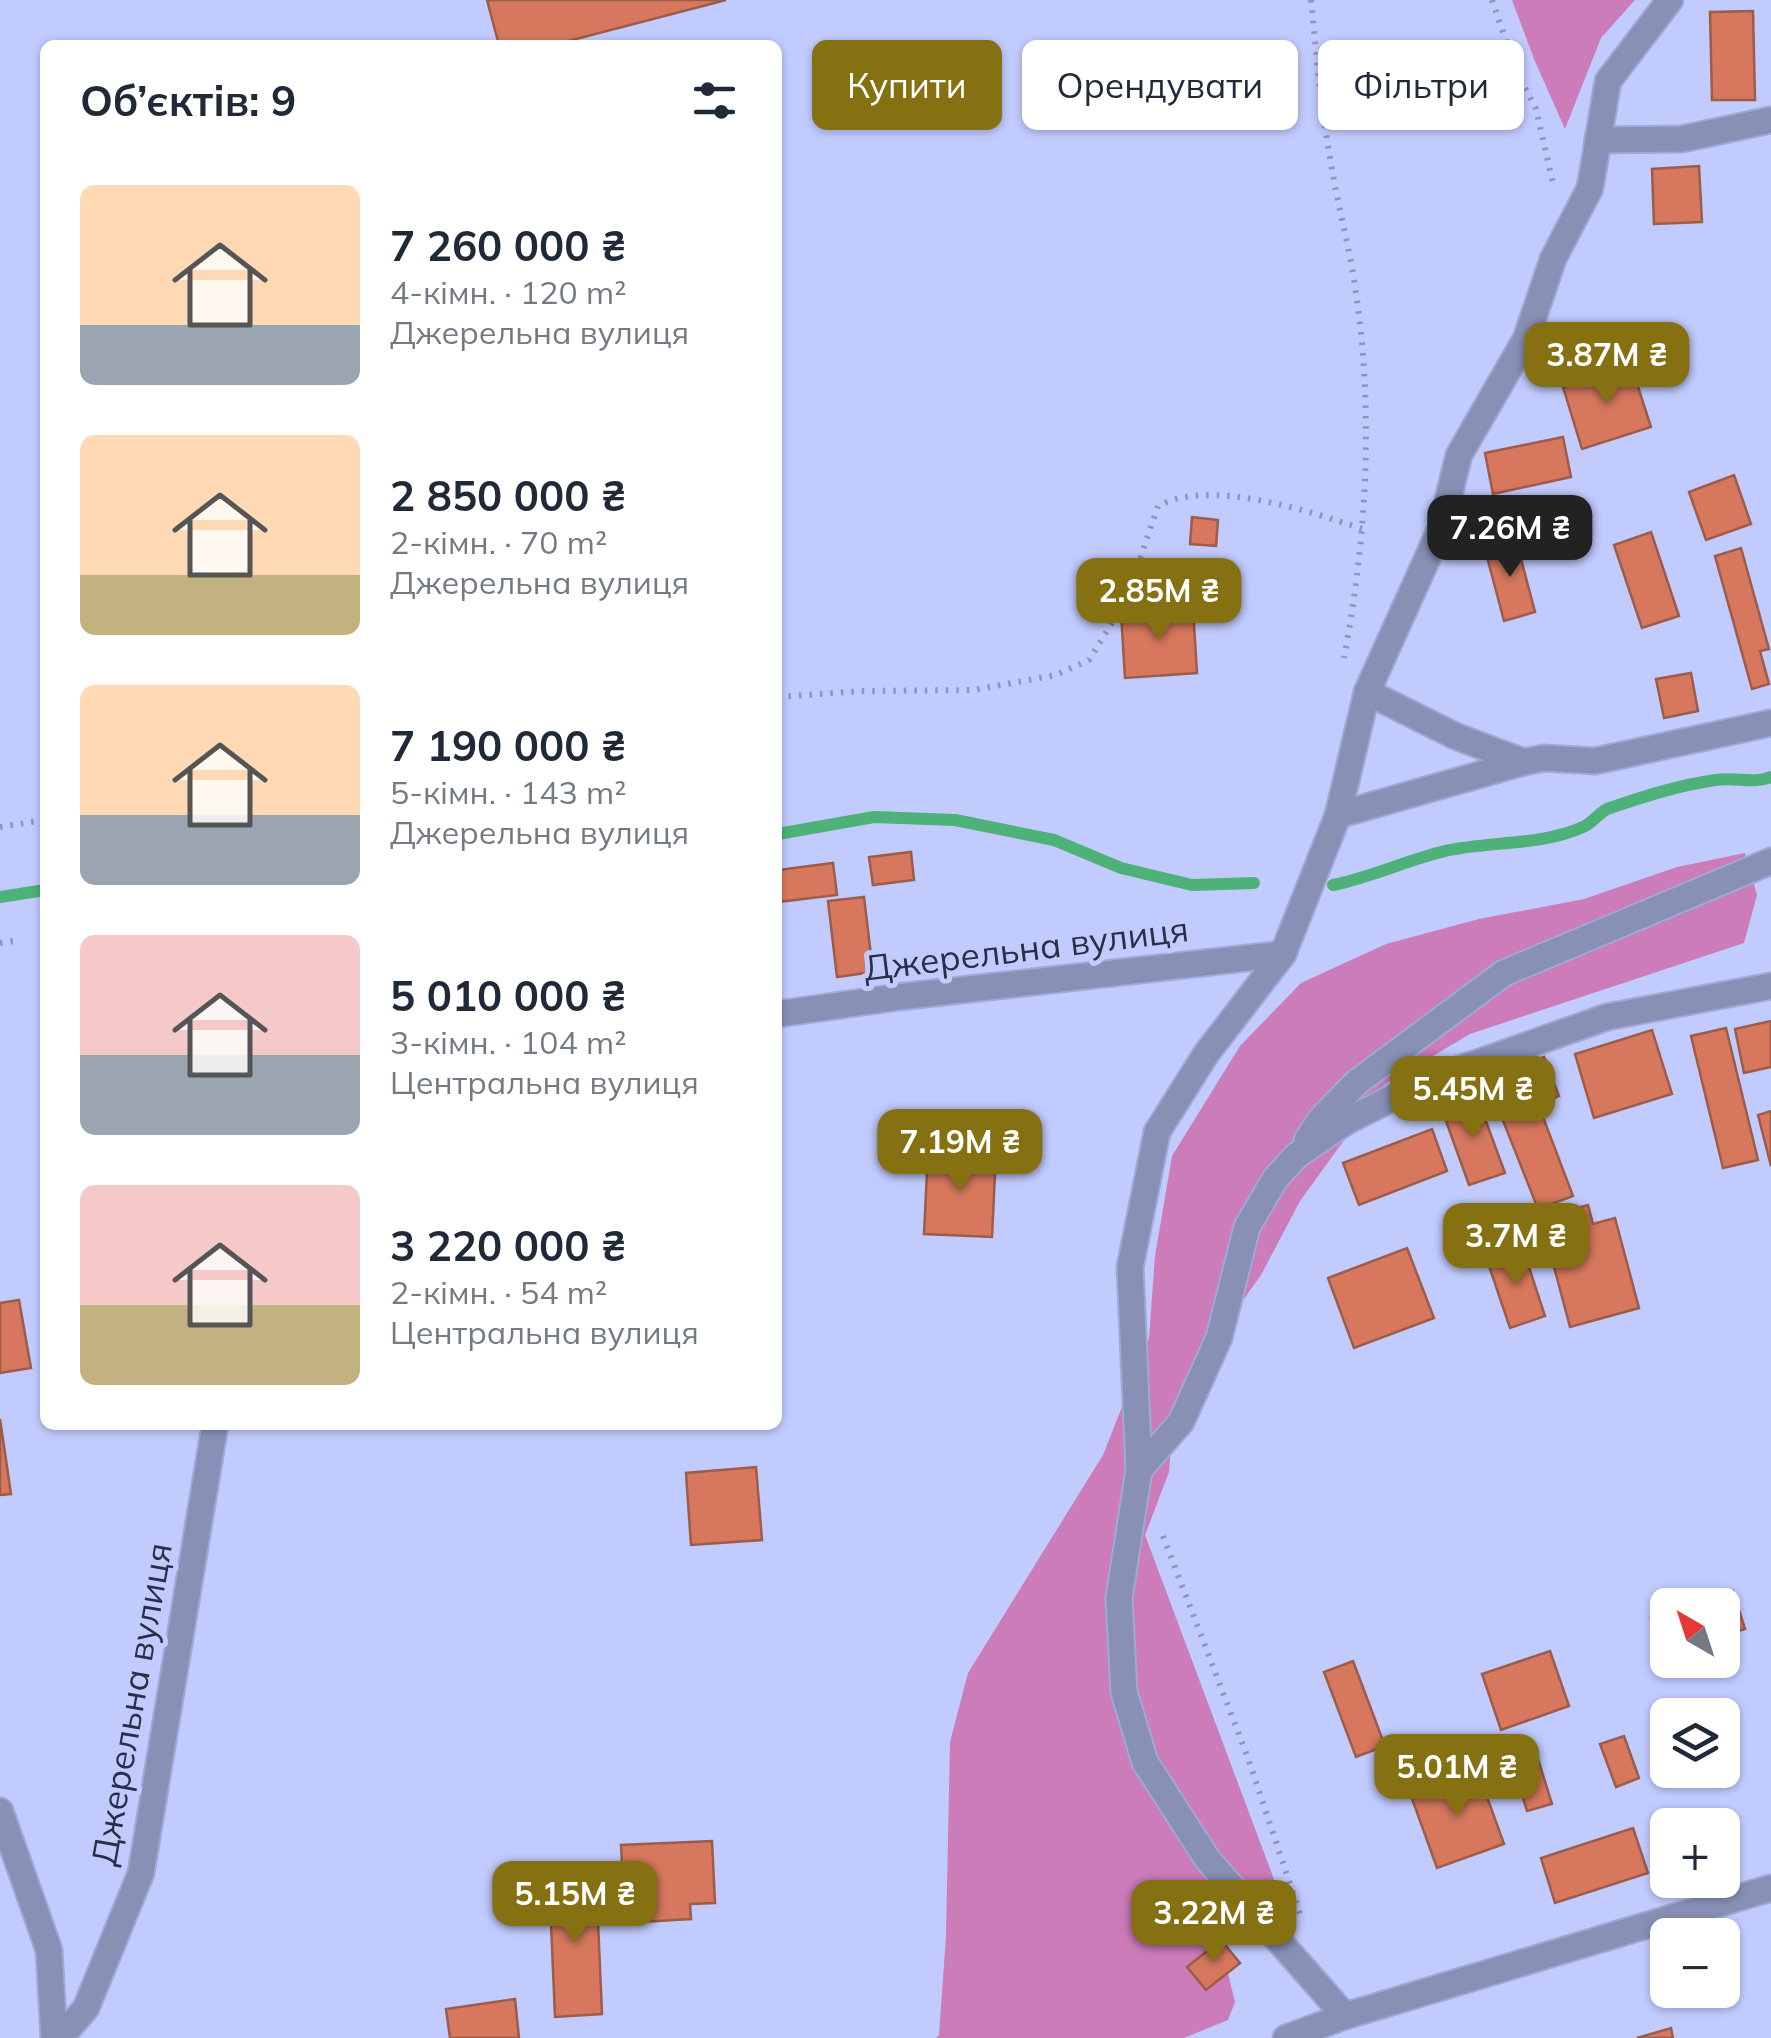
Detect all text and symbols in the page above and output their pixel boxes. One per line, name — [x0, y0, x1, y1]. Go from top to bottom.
chip: Купити — [812, 40, 1002, 130]
chip: Орендувати — [1022, 40, 1298, 130]
chip: Фільтри — [1318, 40, 1524, 130]
icon: filters — [687, 73, 742, 128]
text: Об’єктів: 9 — [80, 74, 296, 127]
text: 7 260 000 ₴ — [390, 219, 626, 272]
icon: home — [160, 225, 280, 345]
text: 4-кімн. · 120 m² — [390, 272, 626, 312]
text: Джерельна вулиця — [390, 312, 689, 352]
pin: 3.87M ₴ — [1515, 322, 1699, 407]
text: 3.87M ₴ — [1546, 334, 1668, 374]
text: 2 850 000 ₴ — [390, 469, 626, 522]
icon: home — [160, 475, 280, 595]
pin: 7.26M ₴ — [1418, 495, 1602, 580]
text: 7.26M ₴ — [1449, 507, 1571, 547]
text: 2-кімн. · 70 m² — [390, 522, 607, 562]
pin: 2.85M ₴ — [1067, 558, 1251, 643]
text: Джерельна вулиця — [390, 562, 689, 602]
text: 2.85M ₴ — [1098, 570, 1220, 610]
text: 7 190 000 ₴ — [390, 719, 626, 772]
icon: home — [160, 725, 280, 845]
text: 5-кімн. · 143 m² — [390, 772, 626, 812]
text: Джерельна вулиця — [390, 812, 689, 852]
street label: Джерельна вулиця — [861, 906, 1191, 990]
text: 5 010 000 ₴ — [390, 969, 626, 1022]
icon: home — [160, 975, 280, 1095]
text: 3-кімн. · 104 m² — [390, 1022, 626, 1062]
pin: 5.45M ₴ — [1381, 1056, 1565, 1141]
text: Центральна вулиця — [390, 1062, 699, 1102]
text: 5.45M ₴ — [1412, 1068, 1534, 1108]
pin: 7.19M ₴ — [868, 1109, 1052, 1194]
text: 7.19M ₴ — [899, 1121, 1021, 1161]
pin: 3.7M ₴ — [1435, 1203, 1597, 1288]
text: 3.7M ₴ — [1465, 1215, 1567, 1255]
text: 3 220 000 ₴ — [390, 1219, 626, 1272]
icon: home — [160, 1225, 280, 1345]
text: 2-кімн. · 54 m² — [390, 1272, 607, 1312]
text: Центральна вулиця — [390, 1312, 699, 1352]
street label: Джерельна вулиця — [81, 1539, 181, 1869]
north arrow — [1650, 1588, 1740, 1678]
map controls — [1650, 1588, 1740, 2008]
button: layers — [1650, 1698, 1740, 1788]
pin: 5.01M ₴ — [1365, 1734, 1549, 1819]
text: 5.01M ₴ — [1396, 1746, 1518, 1786]
button: + — [1650, 1808, 1740, 1898]
pin: 5.15M ₴ — [483, 1861, 667, 1946]
text: 5.15M ₴ — [514, 1873, 636, 1913]
pin: 3.22M ₴ — [1122, 1880, 1306, 1965]
text: 3.22M ₴ — [1153, 1892, 1275, 1932]
button: − — [1650, 1918, 1740, 2008]

